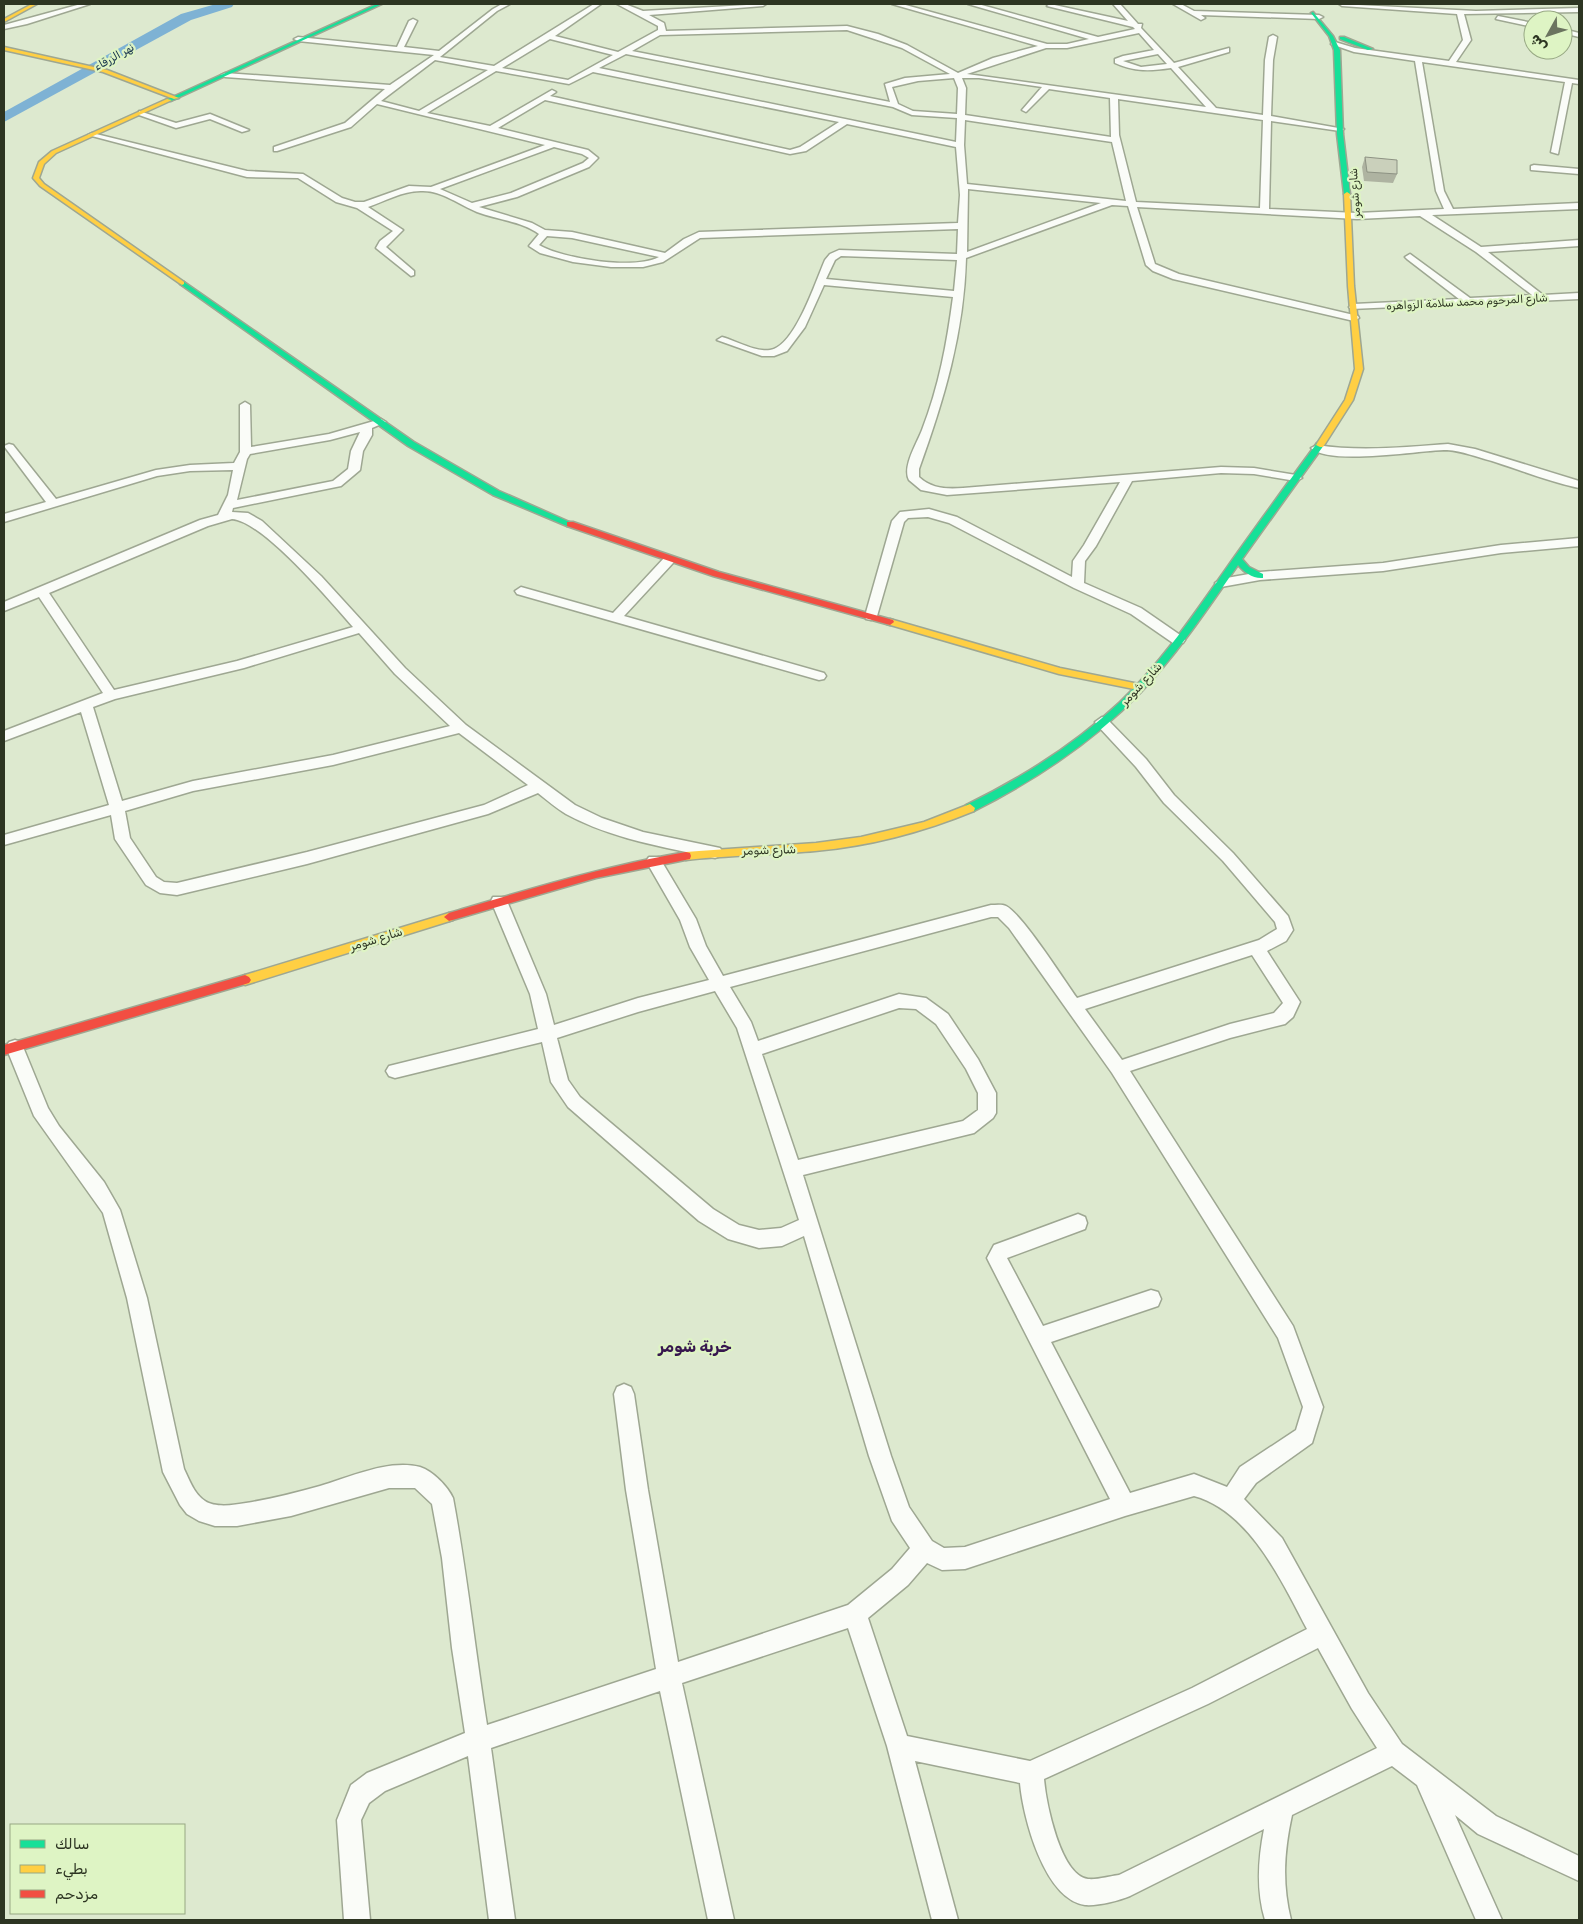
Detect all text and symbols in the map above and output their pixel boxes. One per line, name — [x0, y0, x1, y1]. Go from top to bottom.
north arrow — [1523, 10, 1573, 60]
text: ش — [1526, 31, 1551, 55]
water label: نهر الزرقاء — [92, 41, 136, 73]
street label: شارع شومر — [1347, 168, 1365, 219]
street label: شارع المرحوم محمد سلامة الزواهره — [1386, 291, 1548, 315]
street label: شارع شومر — [1117, 659, 1166, 711]
street label: شارع شومر — [741, 842, 797, 860]
street label: شارع شومر — [347, 924, 405, 956]
district label: خربة شومر — [657, 1337, 732, 1356]
legend — [10, 1824, 185, 1914]
text: سالك — [55, 1835, 90, 1853]
text: بطيء — [55, 1860, 88, 1881]
text: مزدحم — [55, 1885, 98, 1904]

